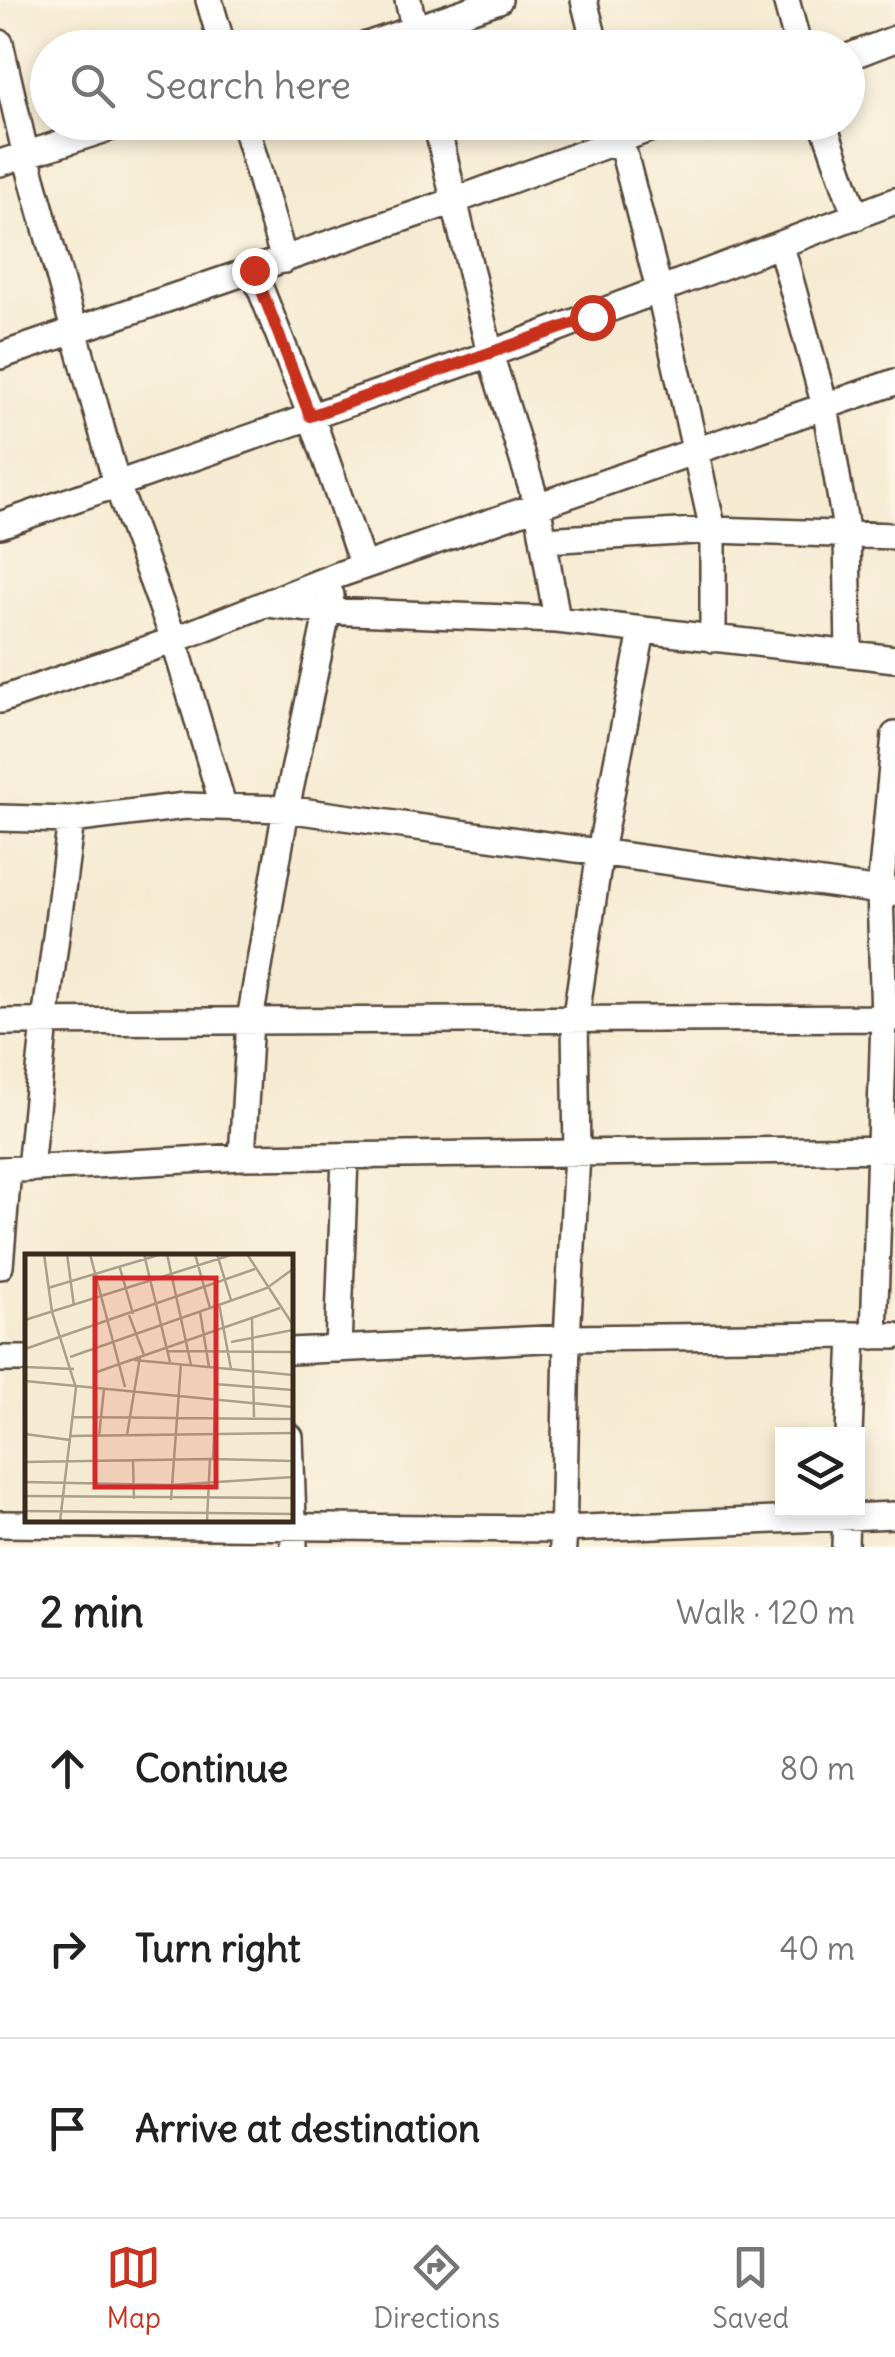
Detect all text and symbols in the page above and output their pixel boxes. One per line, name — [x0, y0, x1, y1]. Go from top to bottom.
search box — [30, 30, 865, 140]
icon: search — [65, 58, 120, 113]
text: Search here — [145, 62, 351, 109]
route end — [232, 248, 278, 294]
route start — [570, 295, 616, 341]
inset map — [25, 1254, 292, 1522]
map controls — [775, 1427, 865, 1517]
button: layers — [775, 1427, 865, 1517]
text: 2 min — [40, 1586, 144, 1638]
text: Walk · 120 m — [676, 1592, 855, 1633]
icon: ahead — [40, 1741, 95, 1796]
text: Continue — [135, 1745, 288, 1792]
text: 80 m — [780, 1748, 855, 1789]
icon: right — [40, 1921, 95, 1976]
text: Turn right — [135, 1925, 301, 1972]
text: 40 m — [780, 1928, 855, 1969]
icon: arrive — [40, 2101, 95, 2156]
text: Arrive at destination — [135, 2105, 480, 2152]
tab: Map — [106, 2240, 161, 2336]
tab: Directions — [373, 2240, 500, 2336]
tab: Saved — [712, 2240, 789, 2336]

